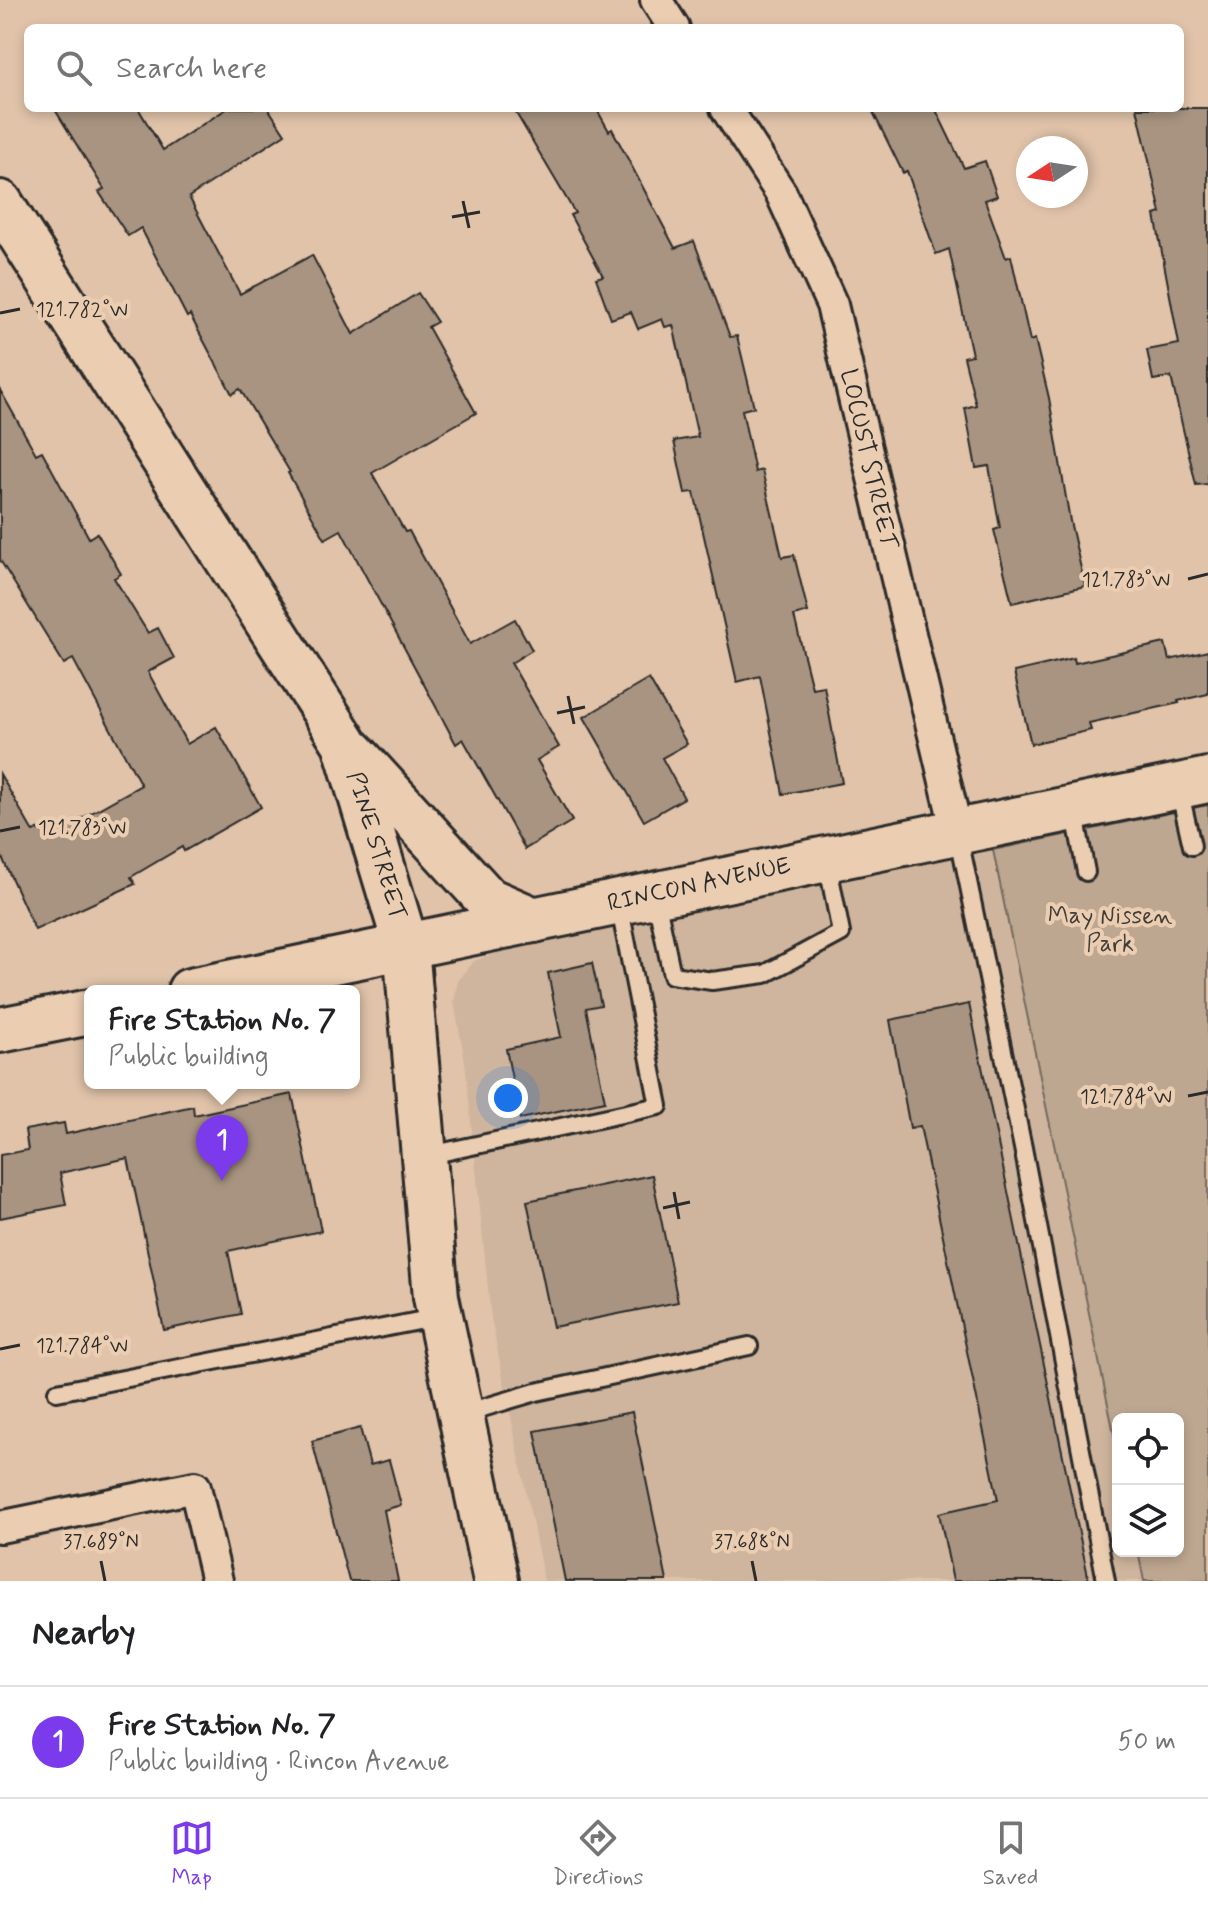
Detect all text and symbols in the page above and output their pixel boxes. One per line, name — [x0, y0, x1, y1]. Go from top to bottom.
search box — [24, 24, 1184, 112]
icon: search — [52, 46, 96, 90]
text: Search here — [116, 49, 267, 88]
north arrow — [1016, 136, 1088, 208]
text: 121.782°W — [36, 297, 128, 324]
street label: LOCUST STREET — [832, 366, 904, 553]
text: 121.783°W — [1082, 567, 1170, 594]
street label: PINE STREET — [339, 768, 413, 924]
text: 121.783°W — [38, 815, 126, 842]
street label: RINCON AVENUE — [605, 850, 793, 920]
park label: May Nissen Park — [1048, 901, 1172, 960]
popup — [84, 985, 360, 1089]
text: Fire Station No. 7 — [108, 1001, 336, 1040]
text: Public building — [108, 1040, 268, 1074]
your location — [488, 1078, 528, 1118]
text: 121.784°W — [1080, 1084, 1172, 1111]
pin: 1 — [196, 1115, 248, 1181]
text: 121.784°W — [36, 1333, 128, 1360]
map controls — [1112, 1413, 1184, 1557]
button: locate — [1112, 1413, 1184, 1485]
button: layers — [1112, 1485, 1184, 1557]
text: 37.689°N — [63, 1529, 139, 1556]
text: 37.688°N — [714, 1529, 790, 1556]
text: Nearby — [32, 1611, 136, 1656]
text: Fire Station No. 7 — [108, 1706, 336, 1745]
text: 1 — [52, 1725, 64, 1759]
text: 50 m — [1118, 1725, 1176, 1759]
text: Public building · Rincon Avenue — [108, 1745, 449, 1779]
tab: Map — [170, 1816, 214, 1892]
tab: Directions — [553, 1816, 643, 1892]
tab: Saved — [983, 1816, 1038, 1892]

